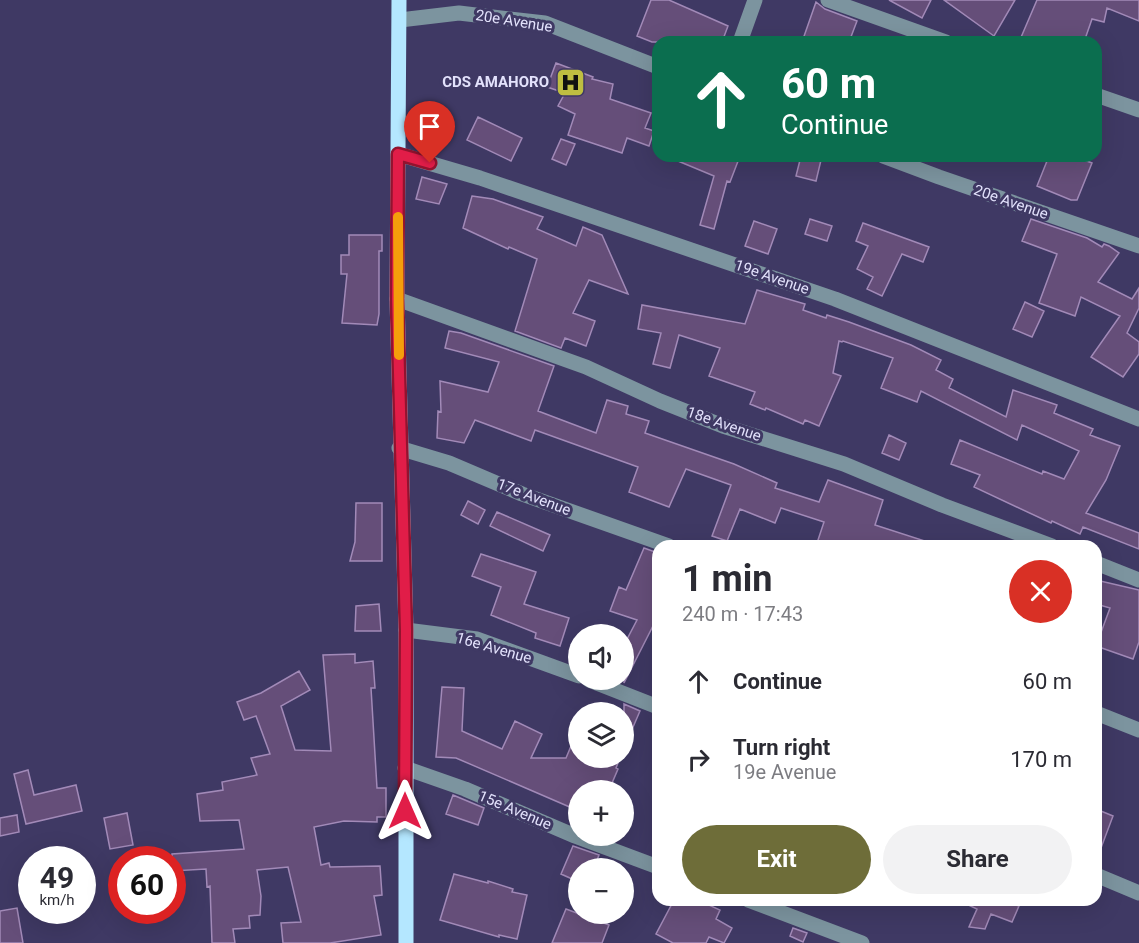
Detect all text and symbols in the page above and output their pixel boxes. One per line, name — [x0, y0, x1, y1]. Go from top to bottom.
street label: 20e Avenue — [474, 6, 554, 36]
text: 60 m — [781, 59, 876, 108]
icon: ahead — [682, 60, 760, 138]
hospital icon: CDS AMAHORO — [554, 66, 586, 98]
place label: CDS AMAHORO — [442, 73, 549, 91]
pin — [404, 101, 455, 163]
text: Continue — [781, 109, 888, 141]
icon: arrive — [413, 110, 446, 143]
street label: 20e Avenue — [971, 181, 1051, 223]
street label: 19e Avenue — [732, 256, 812, 298]
street label: 18e Avenue — [684, 403, 764, 445]
street label: 17e Avenue — [495, 475, 573, 519]
text: 1 min — [682, 558, 773, 600]
button: close — [1009, 560, 1072, 623]
text: 240 m · 17:43 — [682, 602, 803, 626]
map controls — [568, 624, 634, 924]
button: sound — [568, 624, 634, 690]
street label: 16e Avenue — [454, 629, 534, 667]
icon: ahead — [682, 665, 715, 698]
text: Continue — [733, 669, 822, 694]
text: 60 m — [1023, 669, 1072, 694]
button: layers — [568, 702, 634, 768]
text: Turn right — [733, 735, 830, 760]
icon: right — [682, 743, 715, 776]
text: 170 m — [1010, 747, 1072, 772]
text: 19e Avenue — [733, 760, 836, 784]
position arrow — [373, 779, 437, 843]
button: + — [568, 780, 634, 846]
street label: 15e Avenue — [476, 787, 554, 833]
button: Exit — [682, 825, 871, 894]
button: Share — [883, 825, 1072, 894]
speed limit sign: 60 — [108, 846, 186, 924]
button: − — [568, 858, 634, 924]
text: 49 — [40, 860, 74, 895]
text: km/h — [39, 891, 75, 909]

